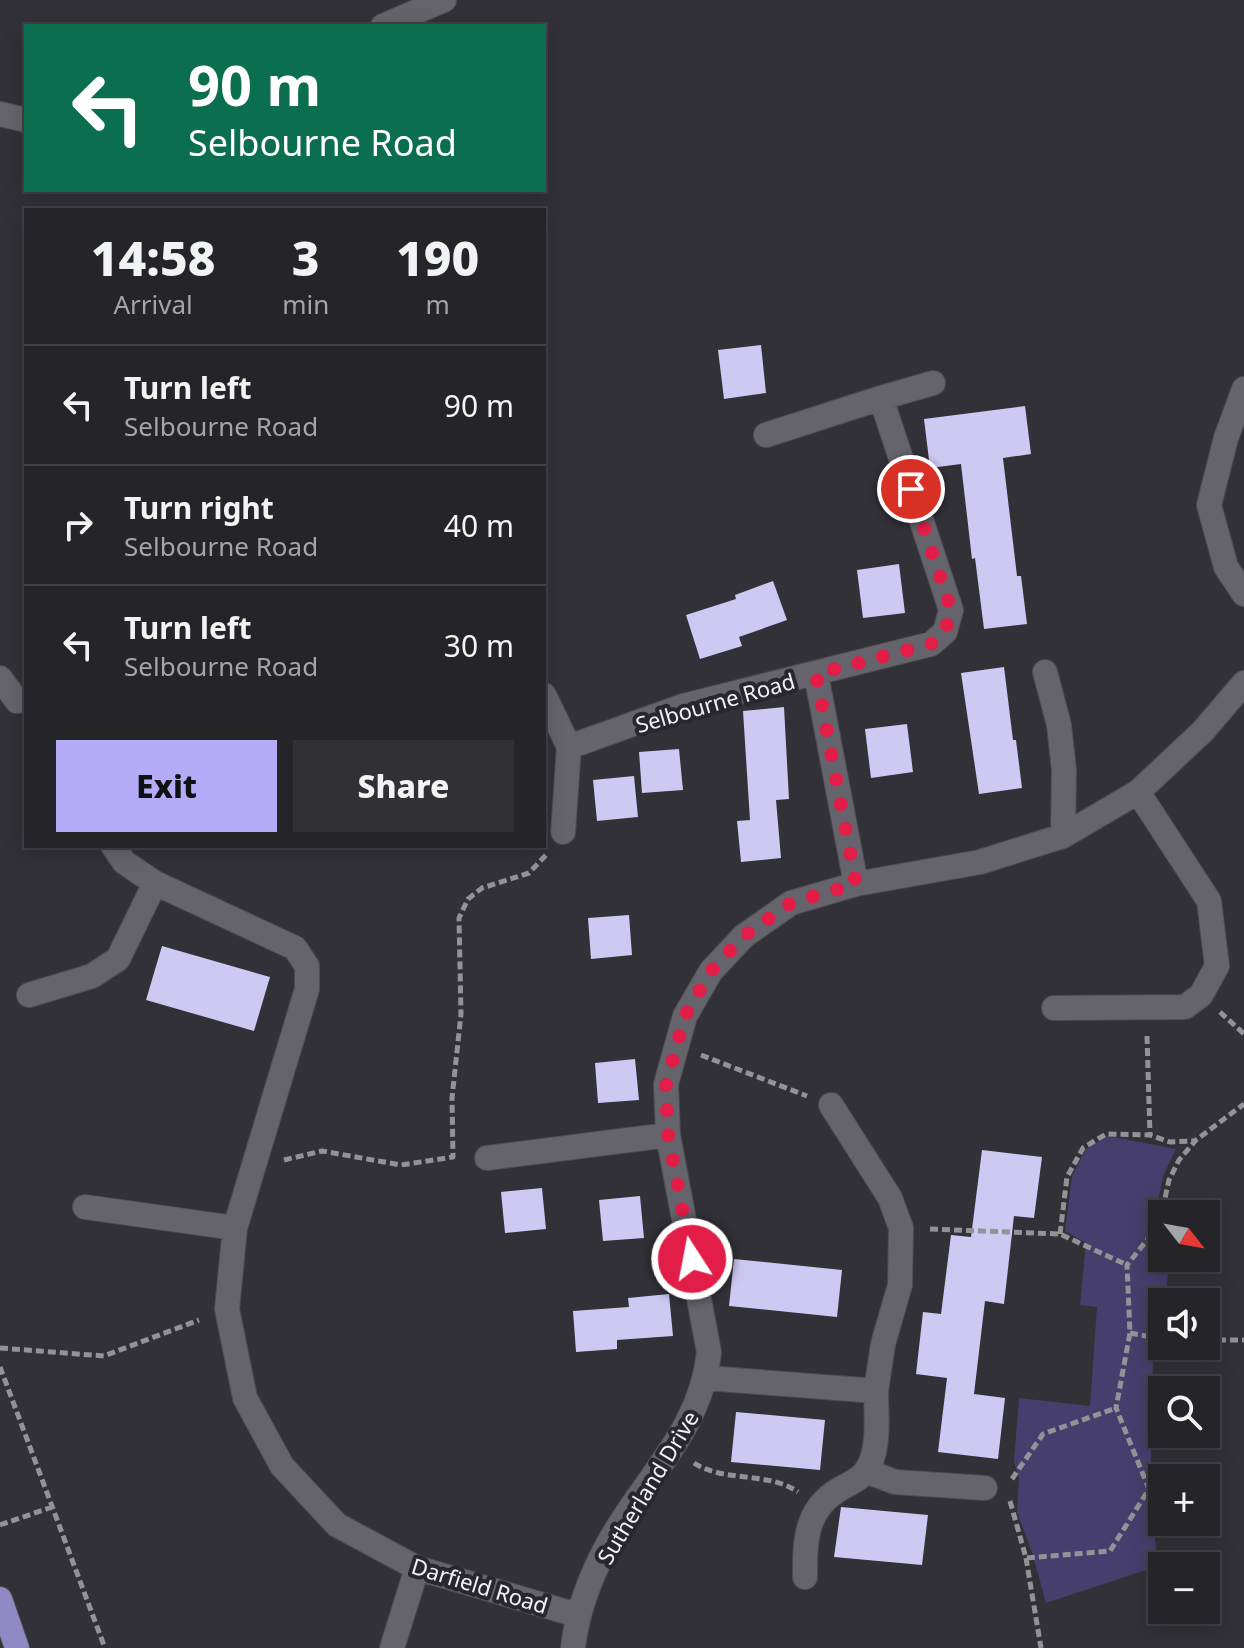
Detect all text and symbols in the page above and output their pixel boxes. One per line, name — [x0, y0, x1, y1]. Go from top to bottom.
text: 90 m — [188, 46, 321, 122]
icon: left — [56, 56, 160, 160]
text: Selbourne Road — [188, 118, 457, 167]
text: 14:58 — [91, 225, 215, 290]
text: 3 — [292, 225, 320, 290]
text: 190 — [396, 225, 479, 290]
text: Arrival — [113, 286, 193, 322]
text: min — [282, 286, 329, 322]
text: m — [425, 286, 450, 322]
text: Turn left — [124, 367, 252, 408]
icon: left — [56, 383, 100, 427]
text: 90 m — [444, 385, 514, 426]
text: Selbourne Road — [124, 408, 318, 444]
pin — [877, 455, 945, 523]
icon: arrive — [889, 467, 933, 511]
text: Turn right — [124, 487, 274, 528]
icon: right — [56, 503, 100, 547]
text: 40 m — [444, 505, 514, 546]
text: Selbourne Road — [124, 528, 318, 564]
text: Turn left — [124, 607, 252, 648]
icon: left — [56, 623, 100, 667]
text: 30 m — [444, 625, 514, 666]
text: Selbourne Road — [124, 648, 318, 684]
street label: Selbourne Road — [632, 665, 798, 739]
button: Exit — [56, 740, 277, 832]
button: Share — [293, 740, 514, 832]
north arrow — [1148, 1200, 1220, 1272]
map controls — [1148, 1200, 1220, 1624]
position arrow — [650, 1217, 734, 1301]
button: sound — [1148, 1288, 1220, 1360]
button: search — [1148, 1376, 1220, 1448]
street label: Sutherland Drive — [589, 1405, 705, 1569]
button: + — [1148, 1464, 1220, 1536]
street label: Darfield Road — [408, 1550, 552, 1620]
button: − — [1148, 1552, 1220, 1624]

